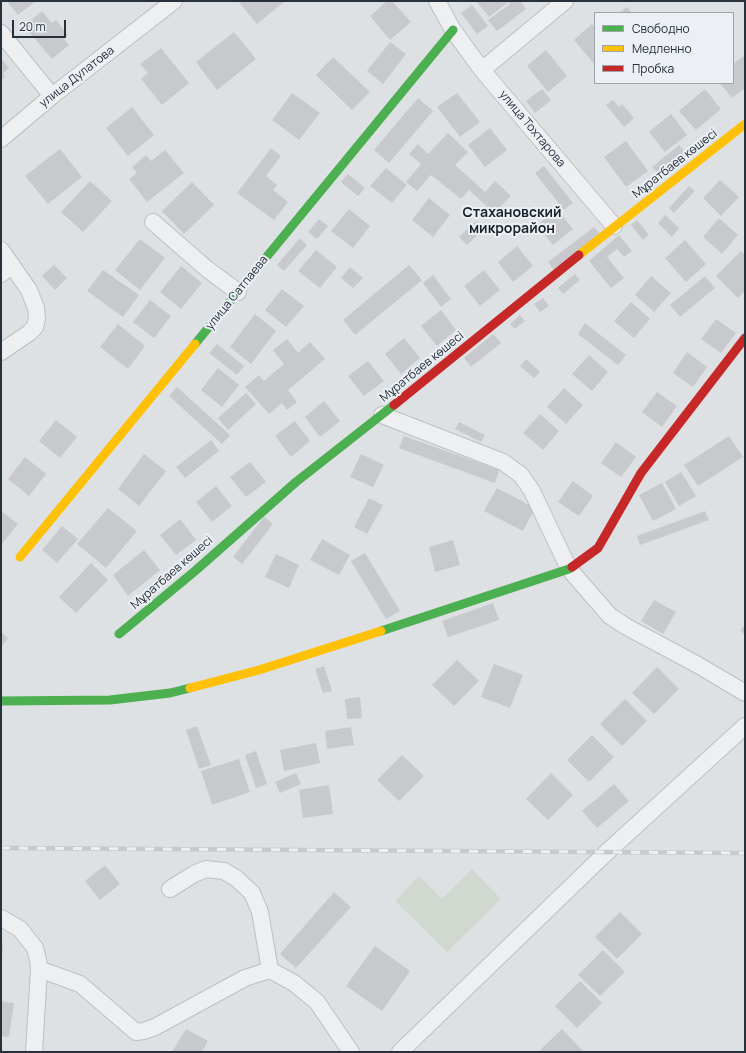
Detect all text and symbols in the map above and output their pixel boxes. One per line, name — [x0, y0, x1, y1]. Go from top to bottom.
scale bar — [14, 12, 68, 38]
legend — [594, 12, 734, 84]
text: 20 m — [19, 18, 46, 35]
text: Свободно — [632, 20, 690, 37]
text: Медленно — [632, 40, 692, 57]
street label: улица Дулатова — [37, 43, 117, 111]
text: Пробка — [632, 60, 674, 77]
street label: улица Тохтарова — [496, 88, 568, 170]
street label: Мұратбаев көшесі — [630, 126, 720, 202]
district label: Стахановский микрорайон — [462, 205, 562, 238]
street label: улица Сатпаева — [203, 253, 271, 333]
street label: Мұратбаев көшесі — [377, 329, 467, 405]
street label: Мұратбаев көшесі — [128, 534, 216, 612]

